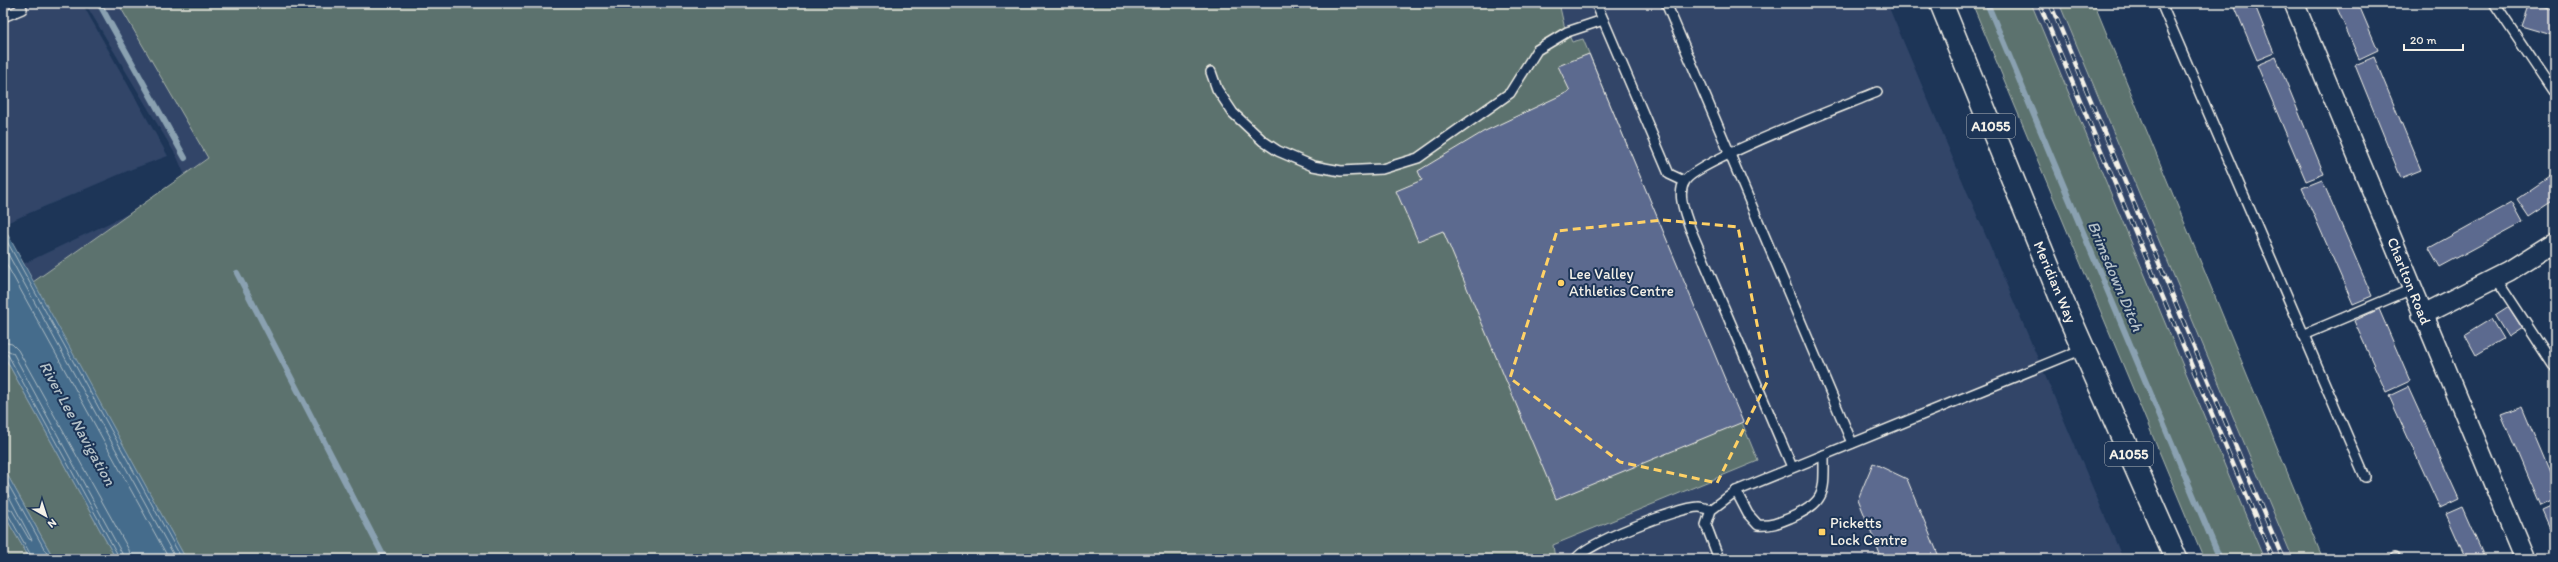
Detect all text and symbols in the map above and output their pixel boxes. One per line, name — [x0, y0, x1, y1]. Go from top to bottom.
scale bar — [2404, 26, 2463, 52]
text: 20 m — [2410, 33, 2437, 47]
road number: A1055 — [1967, 114, 2015, 138]
water label: Brimsdown Ditch — [2084, 218, 2147, 335]
street label: Charlton Road — [2383, 235, 2435, 327]
street label: Meridian Way — [2030, 238, 2080, 326]
place label: Lee Valley Athletics Centre — [1569, 265, 1674, 300]
marker: Lee Valley Athletics Centre — [1556, 278, 1566, 288]
water label: River Lee Navigation — [35, 358, 120, 489]
road number: A1055 — [2105, 442, 2153, 466]
north arrow — [26, 496, 66, 536]
place label: Picketts Lock Centre — [1830, 514, 1907, 549]
text: N — [45, 516, 59, 531]
marker: Picketts Lock Centre — [1817, 527, 1827, 537]

